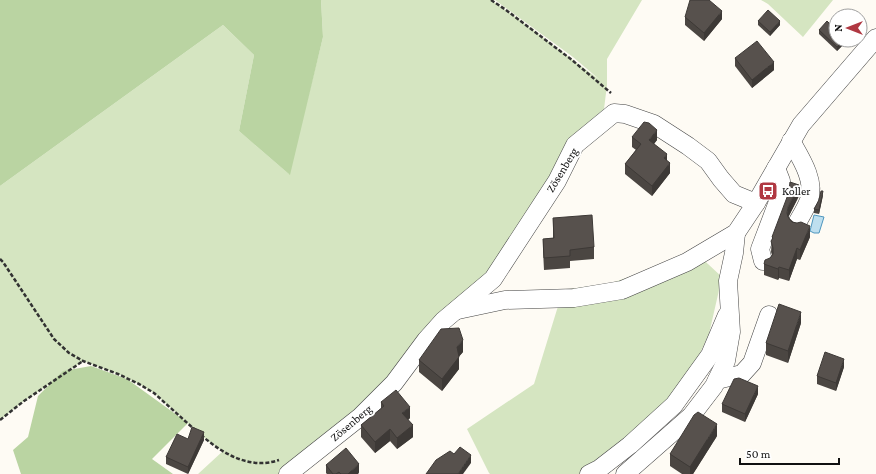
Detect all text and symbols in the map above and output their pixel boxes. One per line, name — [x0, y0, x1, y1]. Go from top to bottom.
north arrow — [828, 8, 868, 48]
text: N — [832, 24, 844, 32]
street label: Zösenberg — [543, 145, 581, 195]
bus stop icon: Koller — [757, 180, 779, 202]
place label: Koller — [782, 184, 811, 198]
street label: Zösenberg — [327, 401, 375, 444]
scale bar — [740, 440, 839, 466]
text: 50 m — [746, 447, 771, 461]

